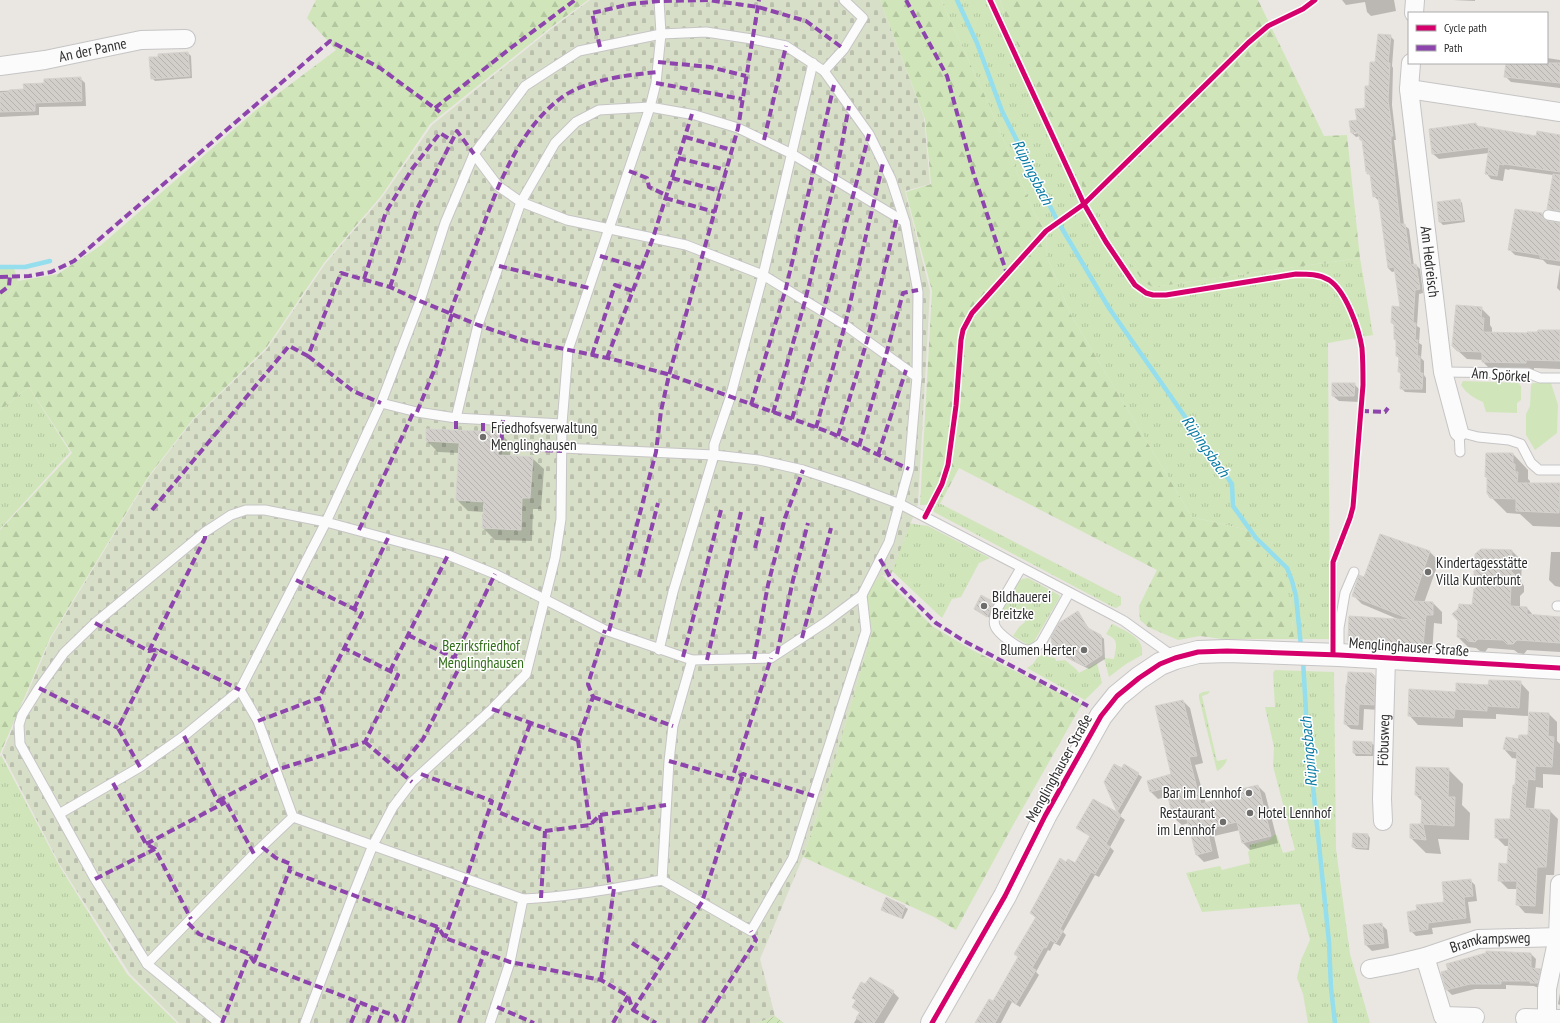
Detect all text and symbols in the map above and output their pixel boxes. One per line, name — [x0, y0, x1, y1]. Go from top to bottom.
legend — [1408, 12, 1548, 64]
text: Cycle path — [1444, 20, 1487, 35]
street label: An der Panne — [57, 33, 128, 66]
text: Path — [1444, 40, 1462, 55]
water label: Rüpingsbach — [1008, 136, 1058, 209]
street label: Am Hedreisch — [1417, 225, 1444, 298]
street label: Am Spörkel — [1471, 363, 1532, 386]
water label: Rüpingsbach — [1178, 411, 1235, 481]
place label: Friedhofsverwaltung Menglinghausen — [491, 418, 597, 454]
marker: Friedhofsverwaltung Menglinghausen — [478, 432, 488, 442]
place label: Kindertagesstätte Villa Kunterbunt — [1435, 553, 1528, 589]
marker: Kindertagesstätte Villa Kunterbunt — [1423, 567, 1433, 577]
place label: Bildhauerei Breitzke — [992, 587, 1051, 623]
marker: Bildhauerei Breitzke — [979, 601, 989, 611]
street label: Menglinghauser Straße — [1348, 633, 1470, 660]
park label: Bezirksfriedhof Menglinghausen — [438, 636, 524, 672]
place label: Blumen Herter — [1000, 640, 1077, 659]
marker: Blumen Herter — [1079, 645, 1089, 655]
street label: Menglinghauser Straße — [1021, 710, 1096, 825]
street label: Föbusweg — [1373, 714, 1393, 766]
water label: Rüpingsbach — [1295, 715, 1321, 788]
place label: Bar im Lennhof — [1163, 783, 1242, 802]
marker: Bar im Lennhof — [1244, 788, 1254, 798]
place label: Restaurant im Lennhof — [1157, 803, 1216, 839]
place label: Hotel Lennhof — [1258, 803, 1332, 822]
marker: Hotel Lennhof — [1245, 808, 1255, 818]
marker: Restaurant im Lennhof — [1218, 817, 1228, 827]
street label: Bramkampsweg — [1447, 928, 1531, 957]

